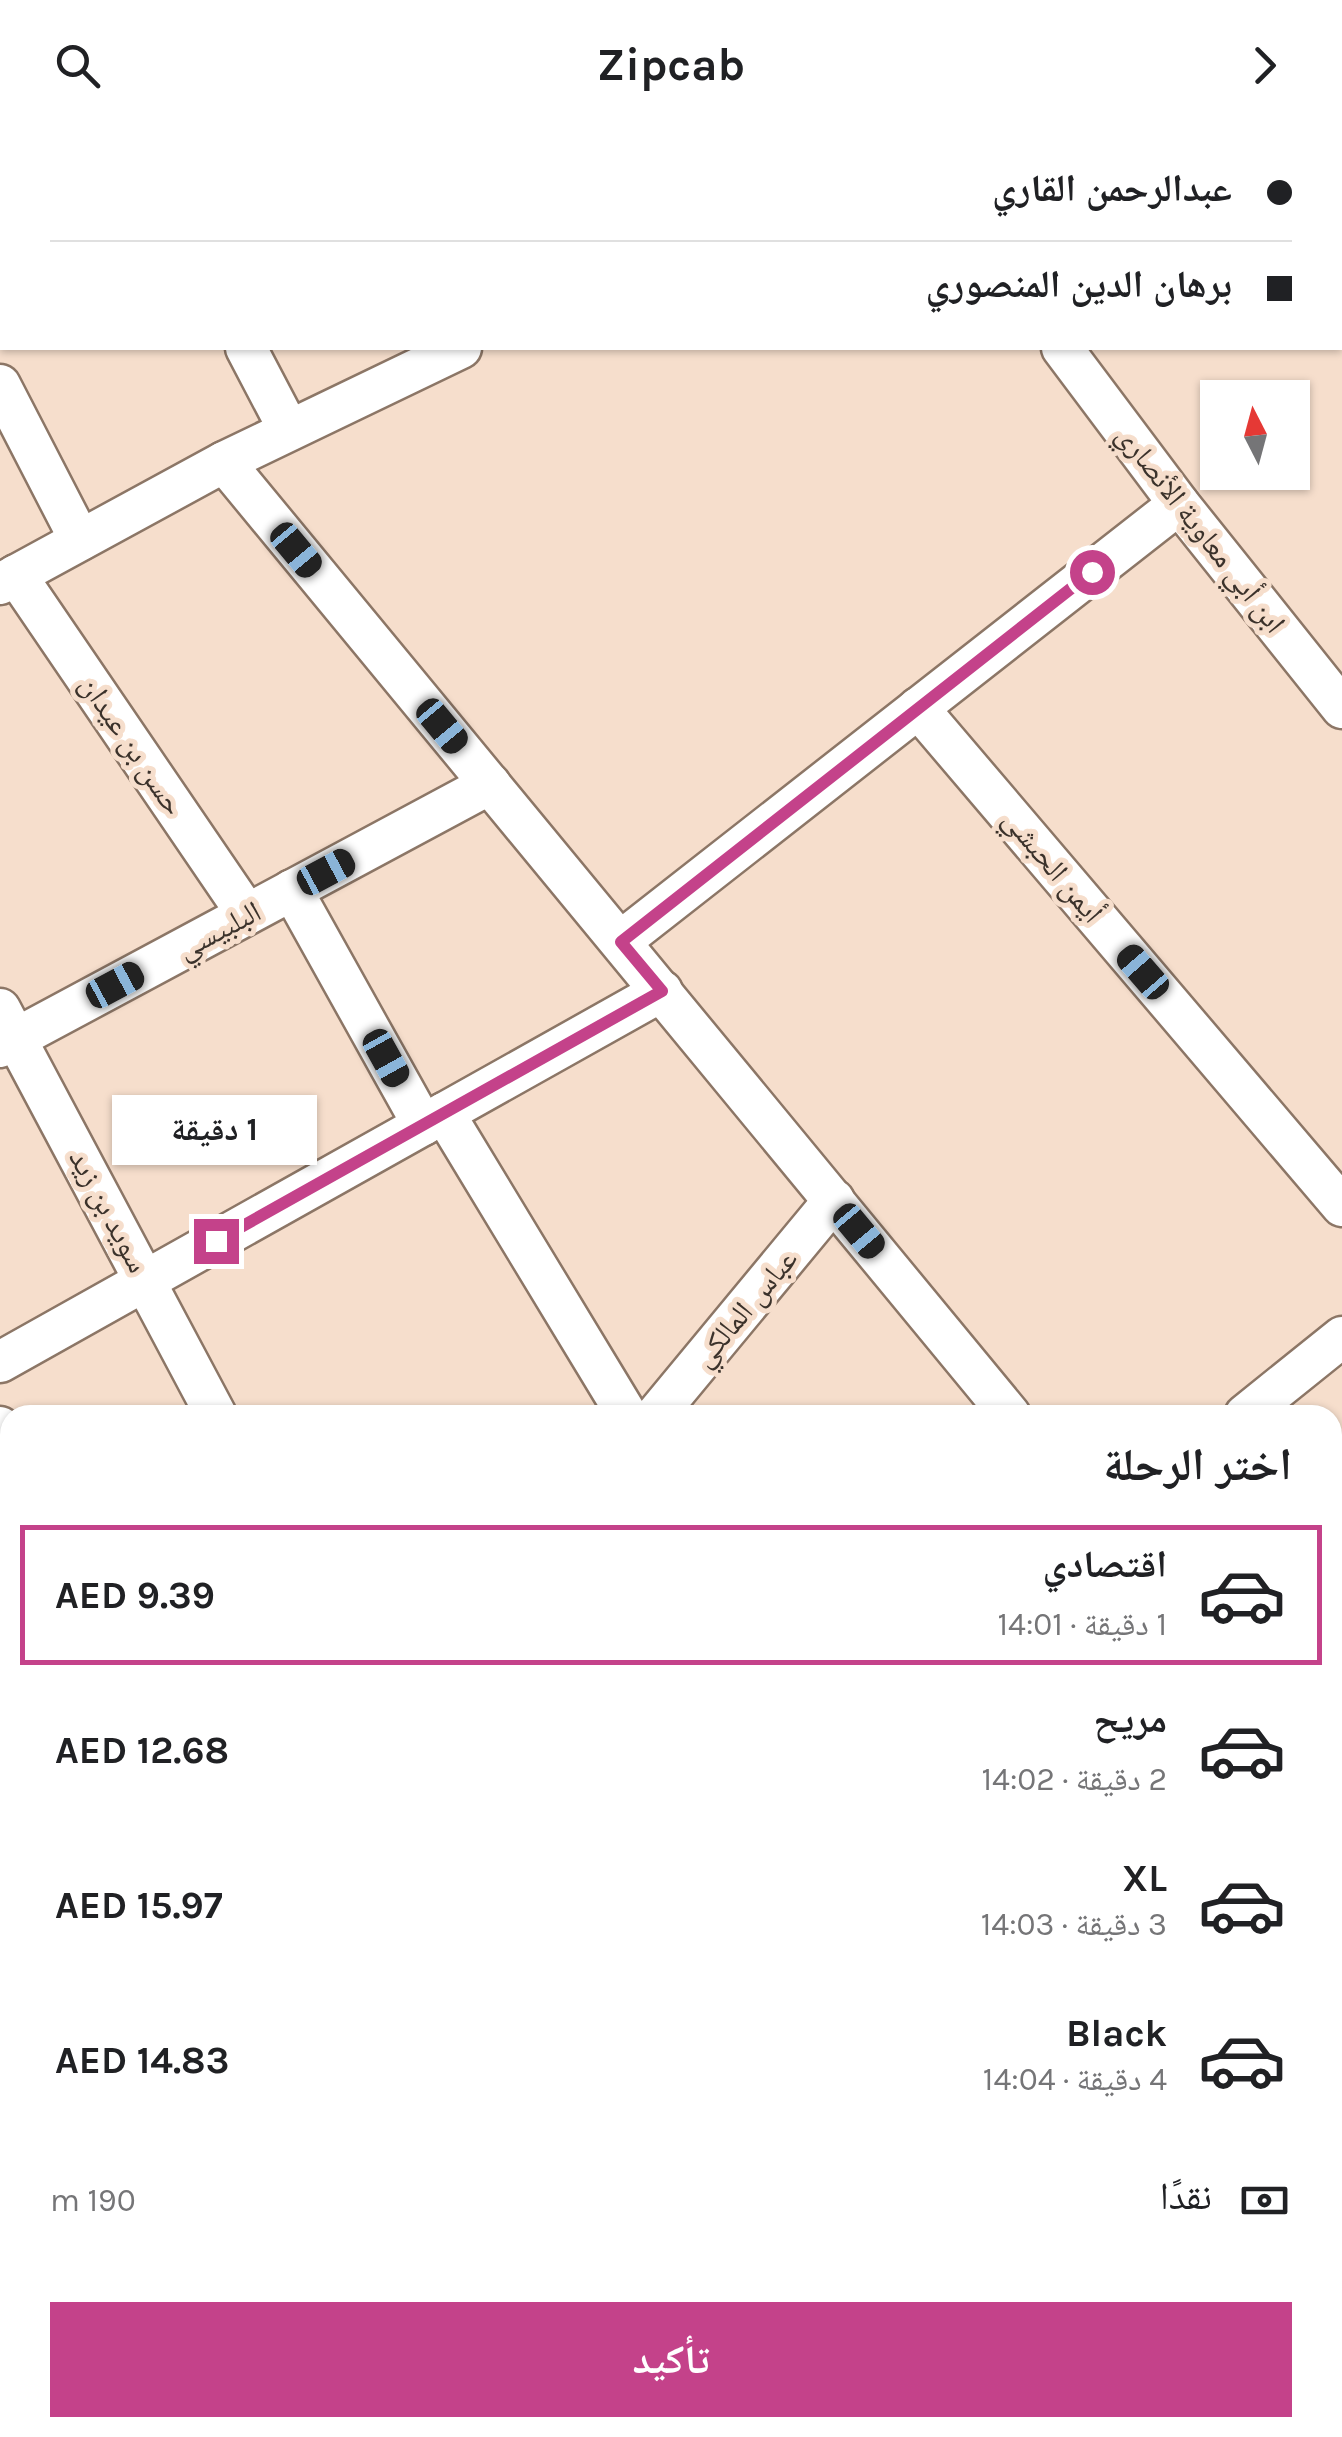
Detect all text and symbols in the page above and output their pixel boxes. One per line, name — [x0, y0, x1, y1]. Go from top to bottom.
icon: search — [50, 38, 105, 93]
icon: forward — [1237, 38, 1292, 93]
text: Zipcab — [597, 39, 745, 91]
text: عبدالرحمن القاري — [992, 166, 1232, 211]
text: برهان الدين المنصوري — [926, 262, 1232, 307]
north arrow — [1200, 380, 1310, 490]
map controls — [1200, 380, 1310, 490]
street label: ابن أبي معاوية الأنصاري — [1104, 418, 1294, 644]
car — [265, 517, 327, 583]
route start — [1070, 550, 1115, 595]
street label: حسن بن عيدان — [72, 668, 192, 822]
car — [411, 693, 473, 759]
street label: أيمن الحبشي — [991, 802, 1111, 934]
car — [292, 845, 360, 899]
street label: البلبيسي — [171, 893, 270, 972]
car — [1112, 940, 1174, 1004]
car — [81, 958, 149, 1012]
car — [358, 1024, 414, 1092]
callout: 1 دقيقة — [114, 1096, 318, 1166]
text: 1 دقيقة — [171, 1111, 258, 1148]
street label: سويد بن زيد — [62, 1143, 156, 1279]
car — [828, 1198, 890, 1264]
route end — [194, 1219, 239, 1264]
street label: عباس المالكي — [685, 1242, 809, 1378]
text: اختر الرحلة — [1103, 1439, 1292, 1491]
text: اقتصادي — [1043, 1542, 1167, 1587]
icon: car — [1197, 1550, 1287, 1640]
text: AED 9.39 — [55, 1573, 215, 1618]
text: 1 دقيقة · 14:01 — [997, 1606, 1167, 1643]
text: مريح — [1093, 1697, 1167, 1742]
icon: car — [1197, 1705, 1287, 1795]
text: AED 12.68 — [55, 1728, 229, 1773]
text: 2 دقيقة · 14:02 — [982, 1761, 1167, 1798]
text: XL — [1122, 1856, 1167, 1901]
icon: car — [1197, 1860, 1287, 1950]
text: AED 15.97 — [55, 1883, 223, 1928]
text: 3 دقيقة · 14:03 — [981, 1906, 1167, 1943]
text: Black — [1066, 2011, 1167, 2056]
icon: car — [1197, 2015, 1287, 2105]
text: AED 14.83 — [55, 2038, 229, 2083]
text: 4 دقيقة · 14:04 — [983, 2061, 1167, 2098]
icon: cash — [1237, 2173, 1292, 2228]
text: نقدًا — [1160, 2174, 1212, 2219]
text: 190 m — [50, 2182, 136, 2219]
button: تأكيد — [50, 2302, 1292, 2417]

